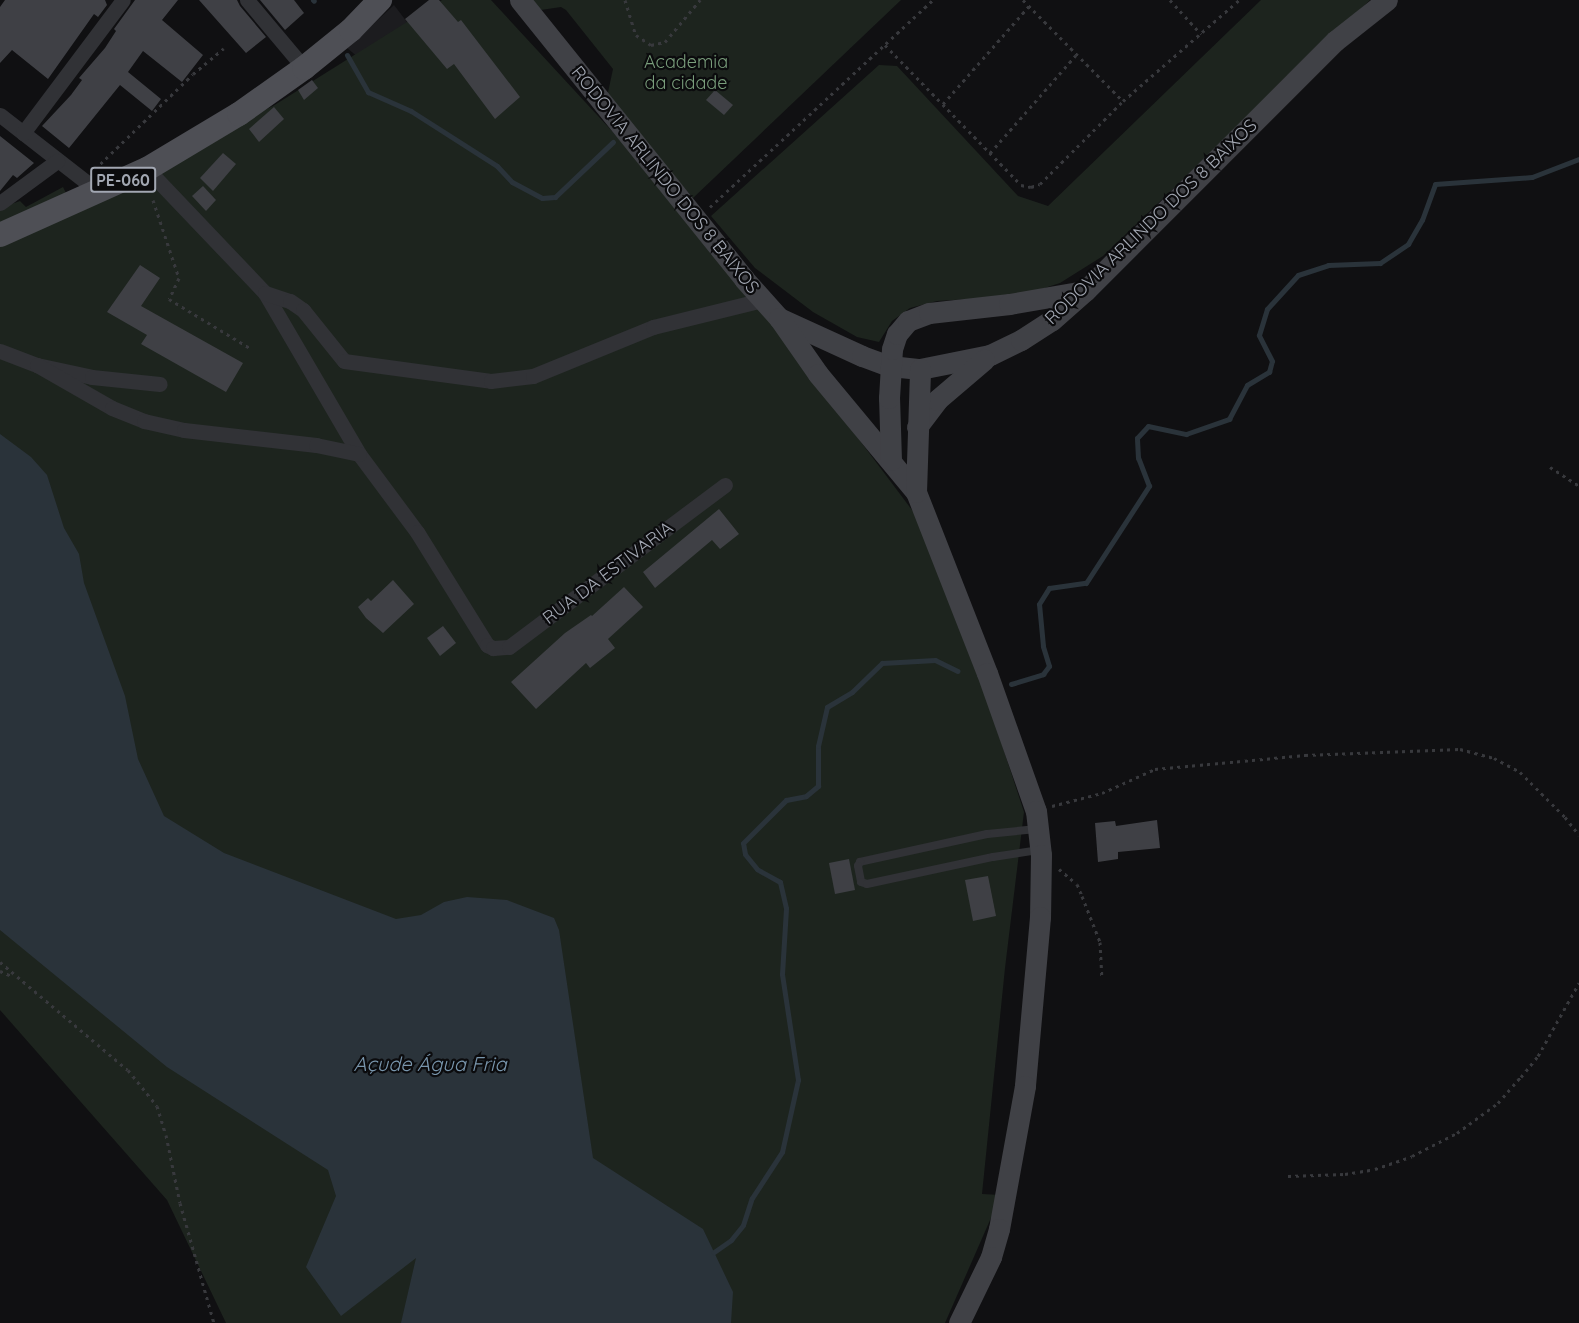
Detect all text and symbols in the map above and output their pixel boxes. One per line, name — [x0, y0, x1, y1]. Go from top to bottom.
park label: Academia da cidade — [644, 52, 728, 94]
street label: RODOVIA ARLINDO DOS 8 BAIXOS — [567, 62, 763, 298]
street label: RODOVIA ARLINDO DOS 8 BAIXOS — [1041, 115, 1261, 329]
road number: PE-060 — [90, 167, 156, 193]
street label: RUA DA ESTIVARIA — [539, 517, 677, 629]
water label: Açude Água Fria — [353, 1051, 507, 1075]

